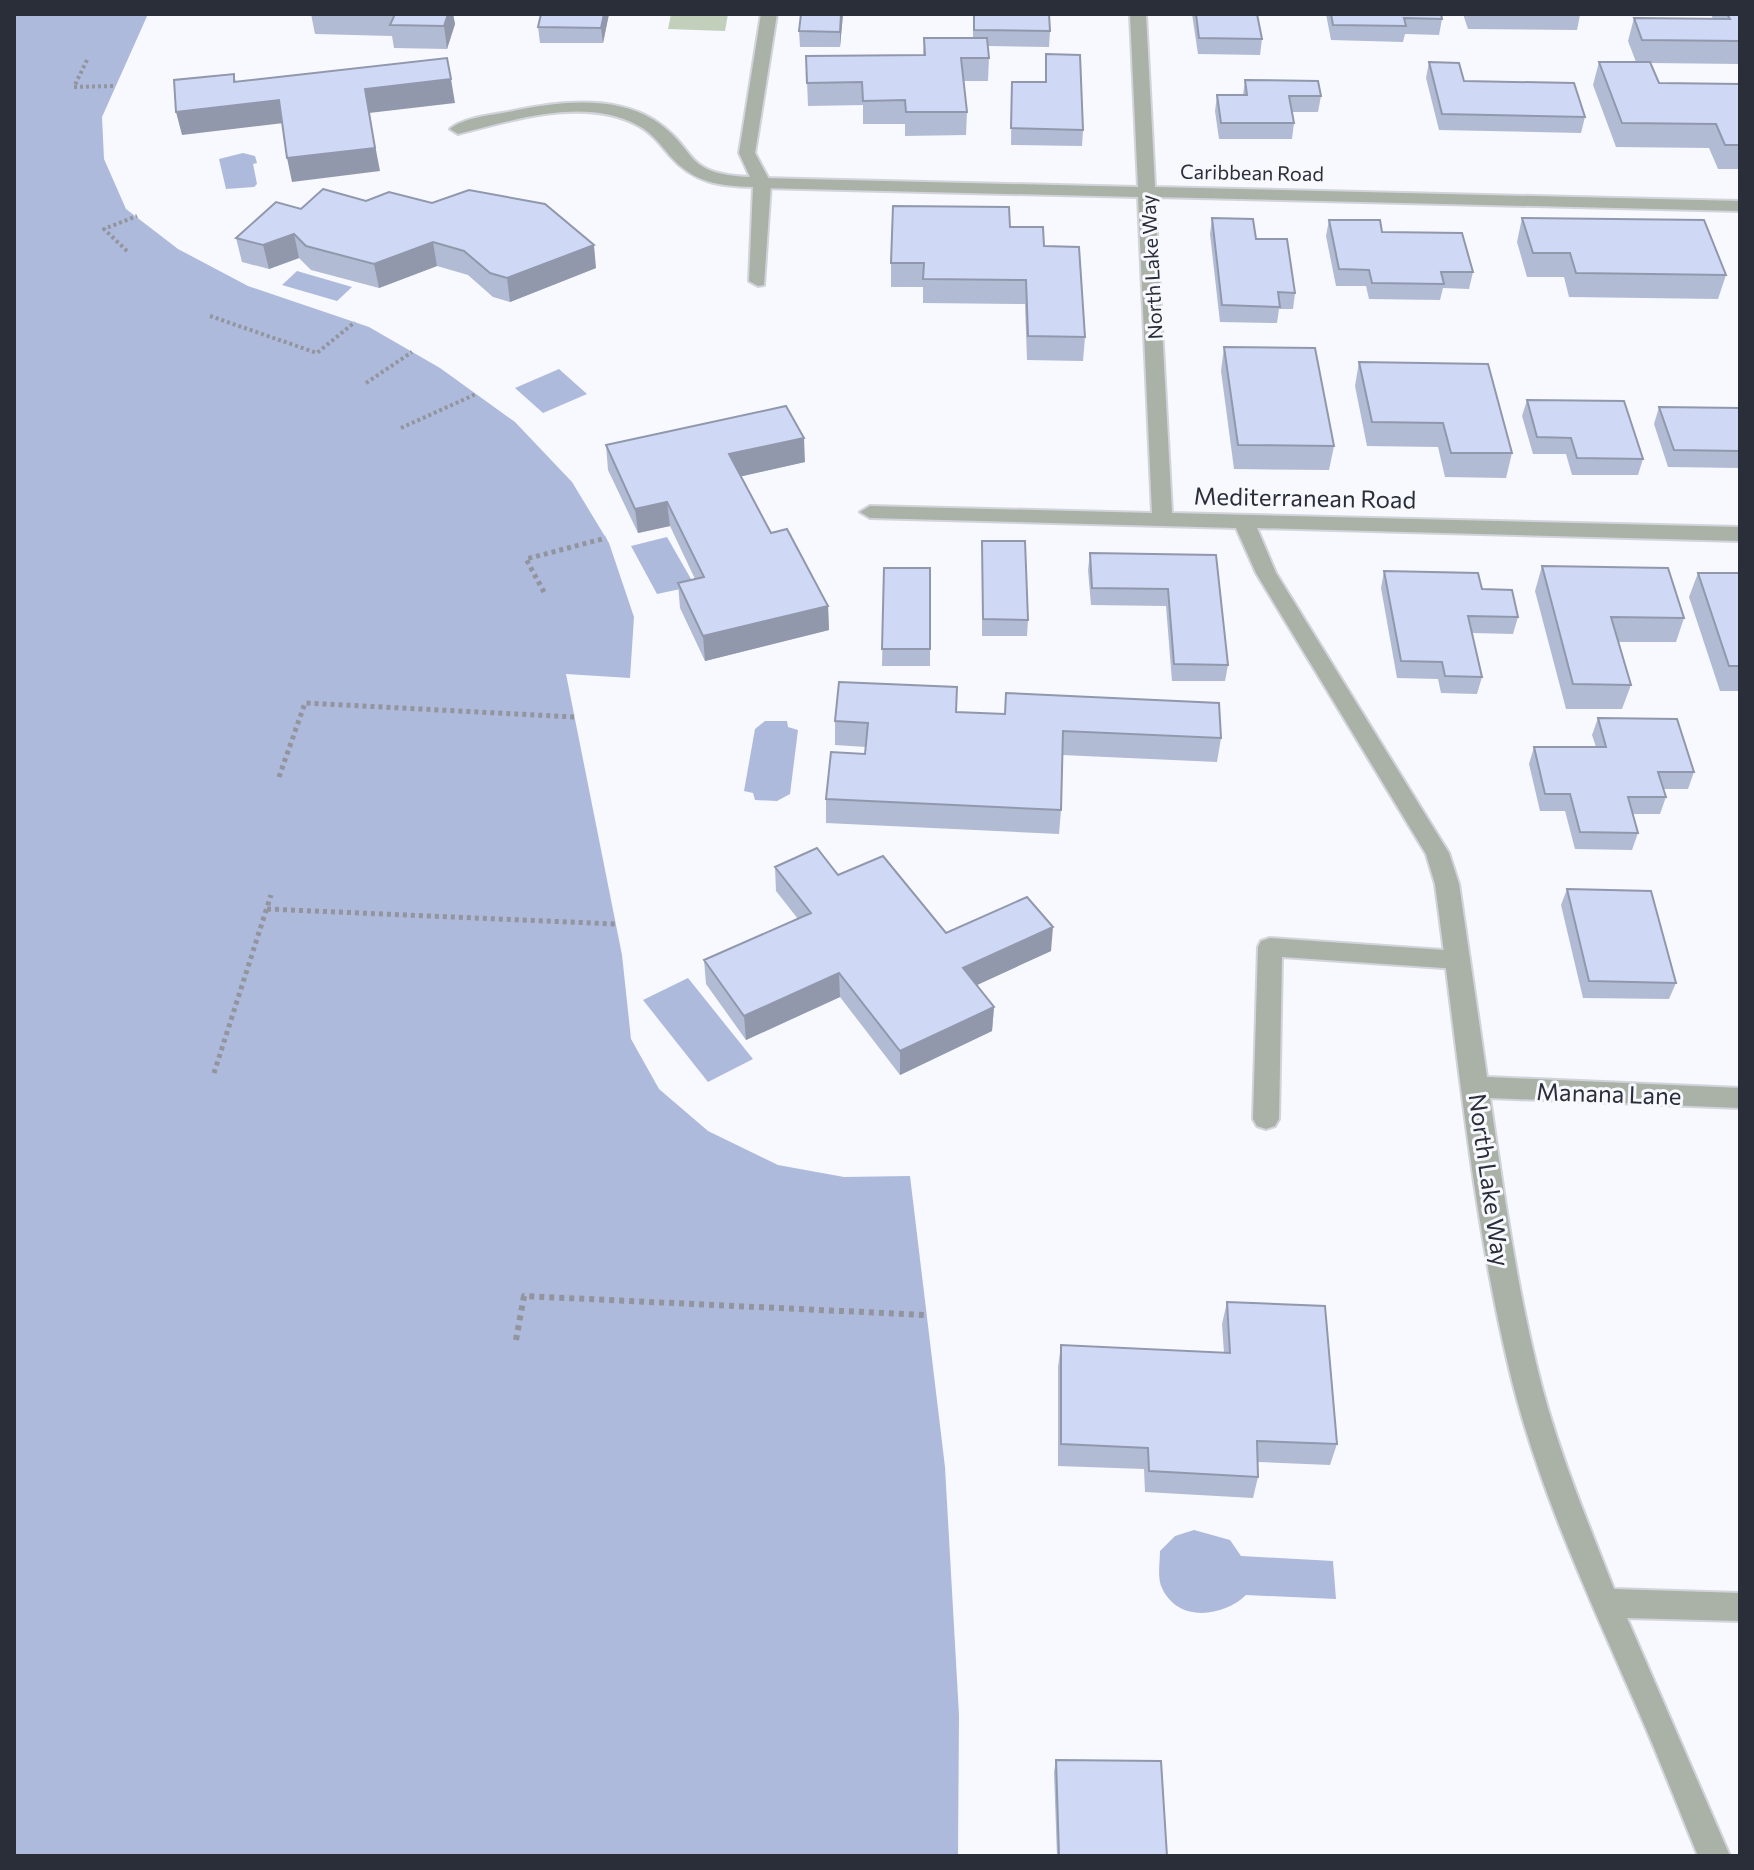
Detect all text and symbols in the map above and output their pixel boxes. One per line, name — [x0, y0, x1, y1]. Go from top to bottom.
street label: Caribbean Road — [1180, 159, 1324, 185]
street label: North Lake Way — [1135, 194, 1167, 340]
street label: Mediterranean Road — [1193, 481, 1417, 513]
street label: Manana Lane — [1536, 1076, 1682, 1110]
street label: North Lake Way — [1464, 1092, 1516, 1268]

